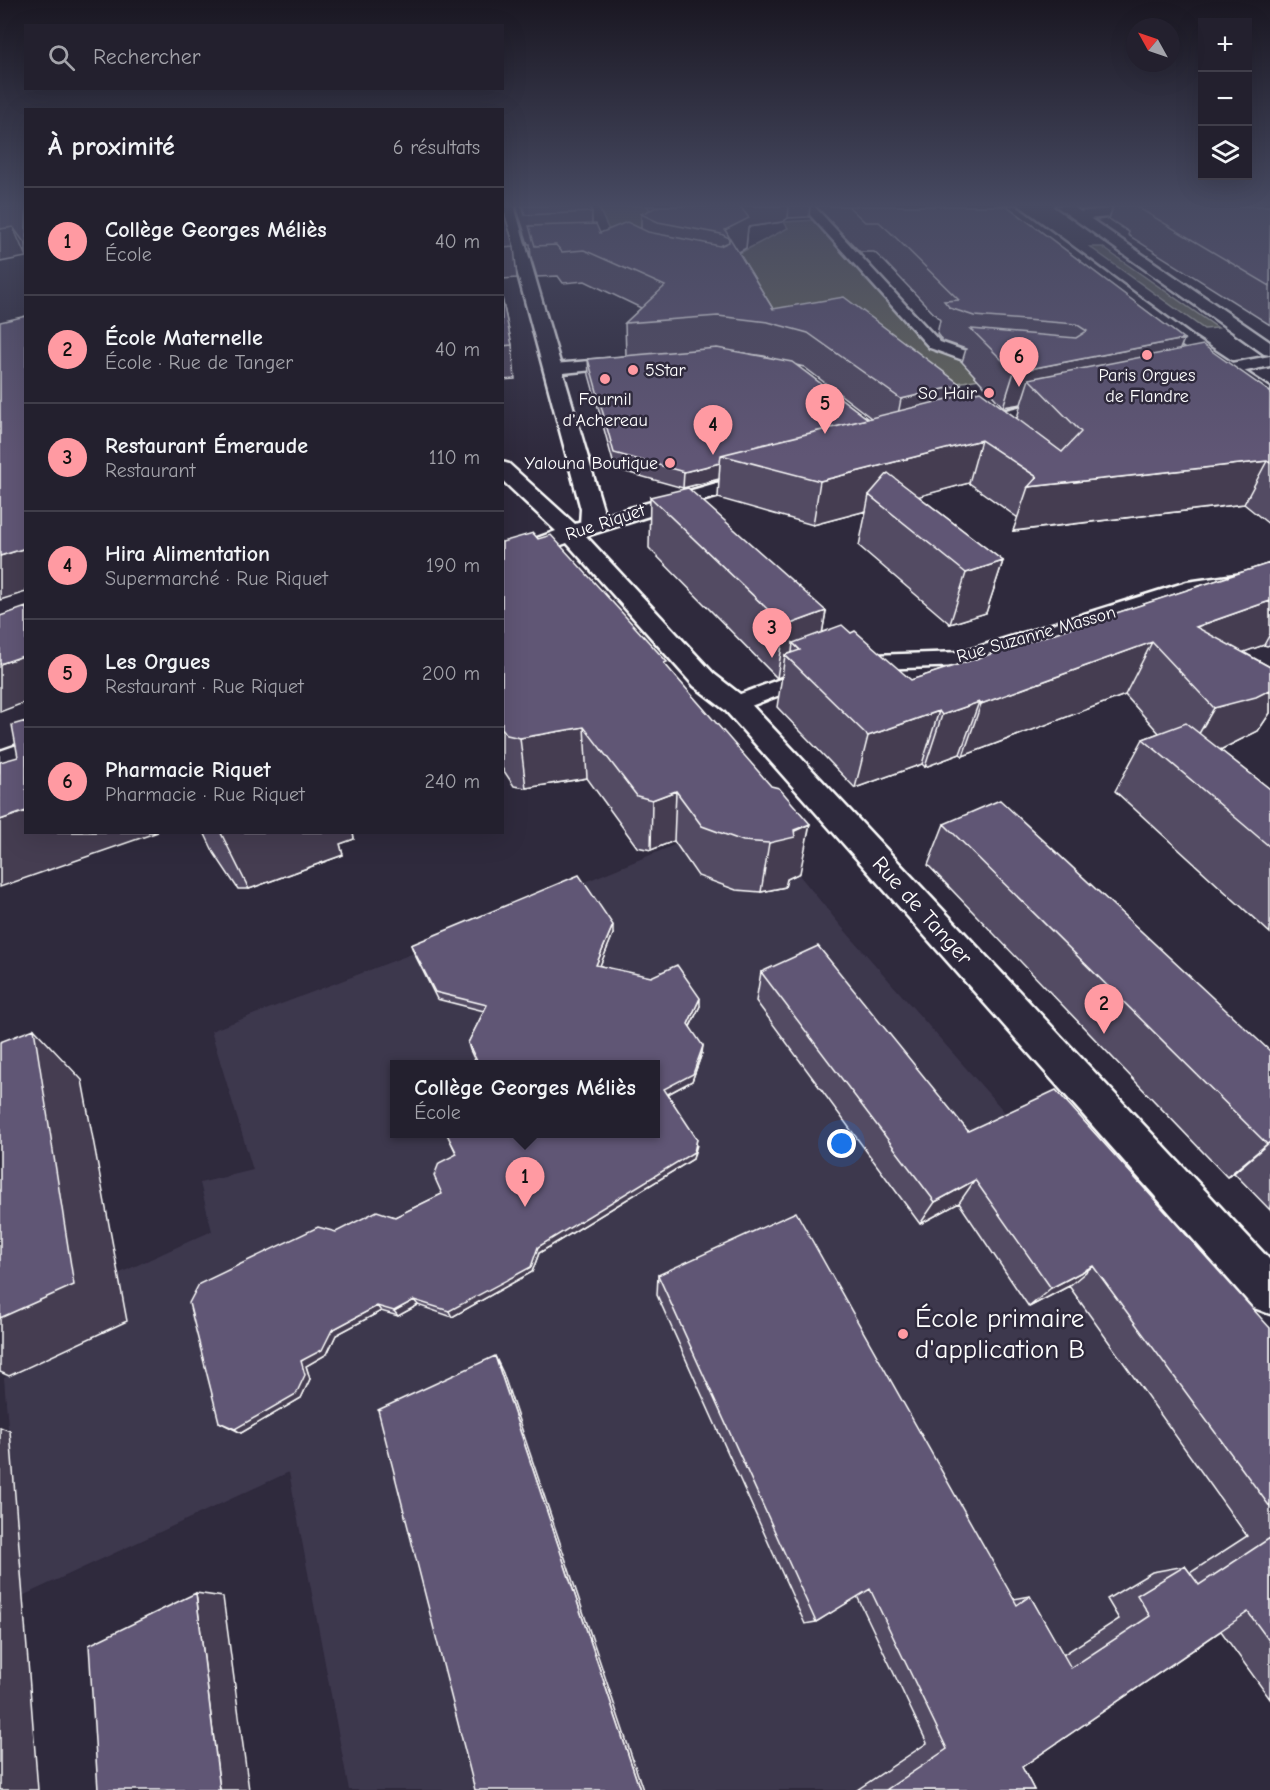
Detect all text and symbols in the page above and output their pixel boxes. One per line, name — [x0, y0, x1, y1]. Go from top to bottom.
north arrow — [1126, 18, 1180, 72]
map controls — [1198, 18, 1252, 180]
button: + — [1198, 18, 1252, 72]
search box — [24, 24, 504, 90]
icon: search — [45, 41, 78, 74]
text: Rechercher — [93, 44, 201, 70]
button: − — [1198, 72, 1252, 126]
button: layers — [1198, 126, 1252, 180]
text: À proximité — [48, 132, 175, 162]
text: 6 résultats — [393, 136, 480, 159]
text: Collège Georges Méliès — [105, 217, 327, 243]
text: 1 — [64, 230, 71, 253]
text: 40 m — [435, 230, 480, 253]
text: École — [105, 243, 152, 266]
text: École Maternelle — [105, 325, 263, 351]
text: 2 — [63, 338, 72, 361]
text: 40 m — [435, 338, 480, 361]
pin: 6 — [1000, 338, 1038, 387]
marker: Paris Orgues de Flandre — [1140, 348, 1154, 362]
text: École · Rue de Tanger — [105, 351, 293, 374]
place label: 5Star — [645, 360, 687, 381]
marker: 5Star — [626, 363, 640, 377]
place label: Paris Orgues de Flandre — [1099, 365, 1195, 407]
marker: Fournil d'Achereau — [598, 372, 612, 386]
place label: So Hair — [918, 383, 978, 404]
pin: 5 — [806, 384, 844, 434]
marker: So Hair — [982, 386, 996, 400]
place label: Fournil d'Achereau — [562, 389, 648, 431]
pin: 4 — [694, 406, 732, 455]
text: Restaurant Émeraude — [105, 433, 308, 459]
text: 3 — [63, 446, 72, 469]
text: 110 m — [429, 446, 480, 469]
place label: Yalouna Boutique — [525, 453, 658, 474]
marker: Yalouna Boutique — [663, 456, 677, 470]
text: Restaurant — [105, 459, 195, 482]
street label: Rue Riquet — [563, 499, 648, 545]
text: Hira Alimentation — [105, 541, 270, 567]
text: 4 — [63, 554, 72, 577]
text: 190 m — [426, 554, 480, 577]
text: Supermarché · Rue Riquet — [105, 567, 328, 590]
street label: Rue Suzanne Masson — [954, 602, 1118, 667]
pin: 3 — [752, 608, 792, 658]
text: Les Orgues — [105, 649, 210, 675]
text: 5 — [62, 662, 73, 685]
text: 200 m — [422, 662, 480, 685]
text: Restaurant · Rue Riquet — [105, 675, 304, 698]
text: Pharmacie Riquet — [105, 757, 271, 783]
text: 6 — [62, 770, 73, 793]
text: 240 m — [425, 770, 480, 793]
text: Pharmacie · Rue Riquet — [105, 783, 305, 806]
street label: Rue de Tanger — [867, 851, 978, 971]
pin: 2 — [1084, 984, 1124, 1034]
popup — [390, 1060, 660, 1138]
text: Collège Georges Méliès — [414, 1075, 636, 1101]
text: École — [414, 1101, 461, 1124]
your location — [827, 1129, 856, 1158]
pin: 1 — [506, 1158, 544, 1207]
place label: École primaire d'application B — [915, 1303, 1085, 1365]
marker: École primaire d'application B — [896, 1327, 910, 1341]

